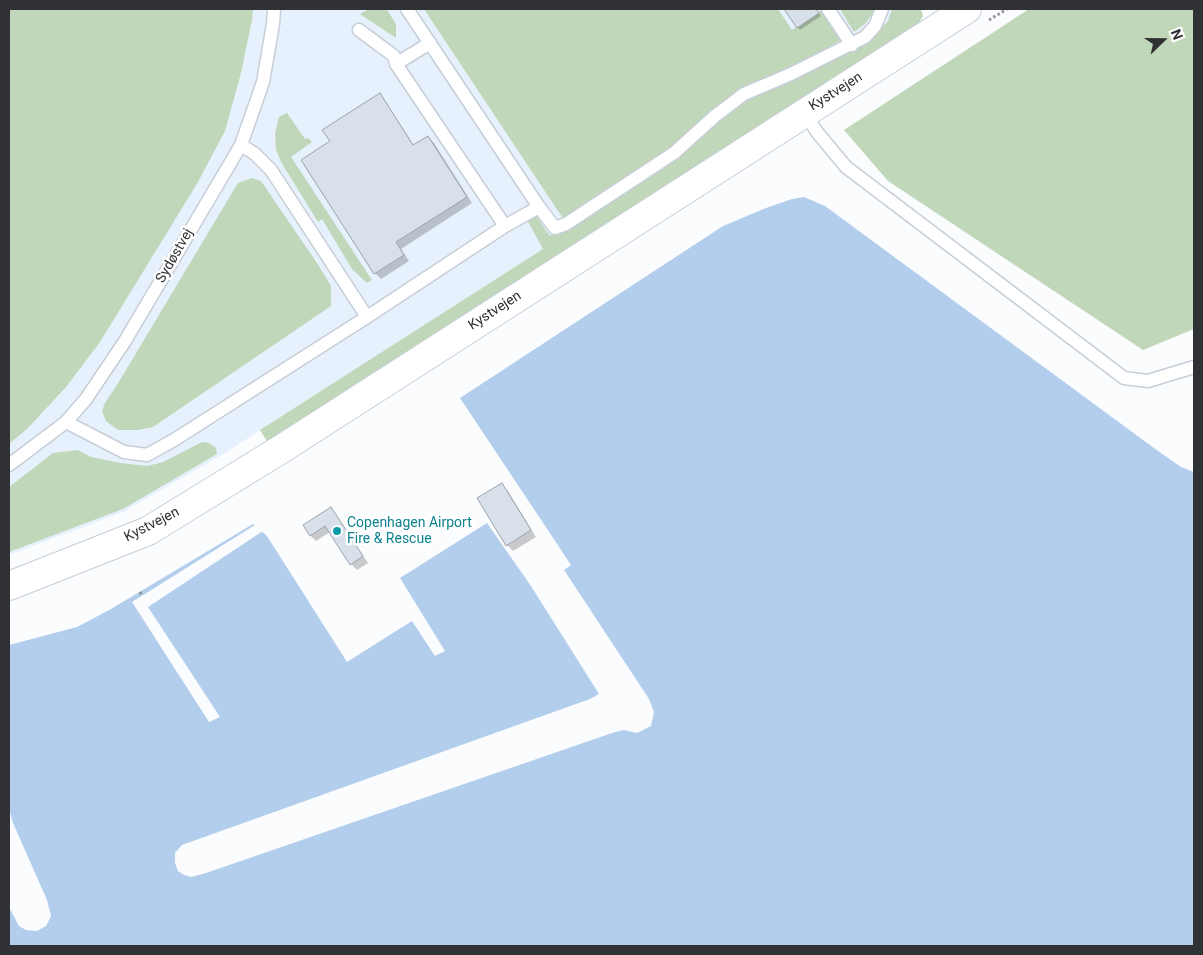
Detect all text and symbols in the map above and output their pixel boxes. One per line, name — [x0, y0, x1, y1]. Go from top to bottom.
north arrow — [1138, 15, 1188, 65]
text: N — [1168, 27, 1186, 42]
street label: Kystvejen — [806, 69, 866, 115]
street label: Sydøstvej — [153, 226, 197, 286]
street label: Kystvejen — [465, 288, 525, 334]
street label: Kystvejen — [122, 504, 182, 546]
place label: Copenhagen Airport Fire & Rescue — [347, 515, 472, 548]
marker: Copenhagen Airport Fire & Rescue — [331, 525, 343, 537]

